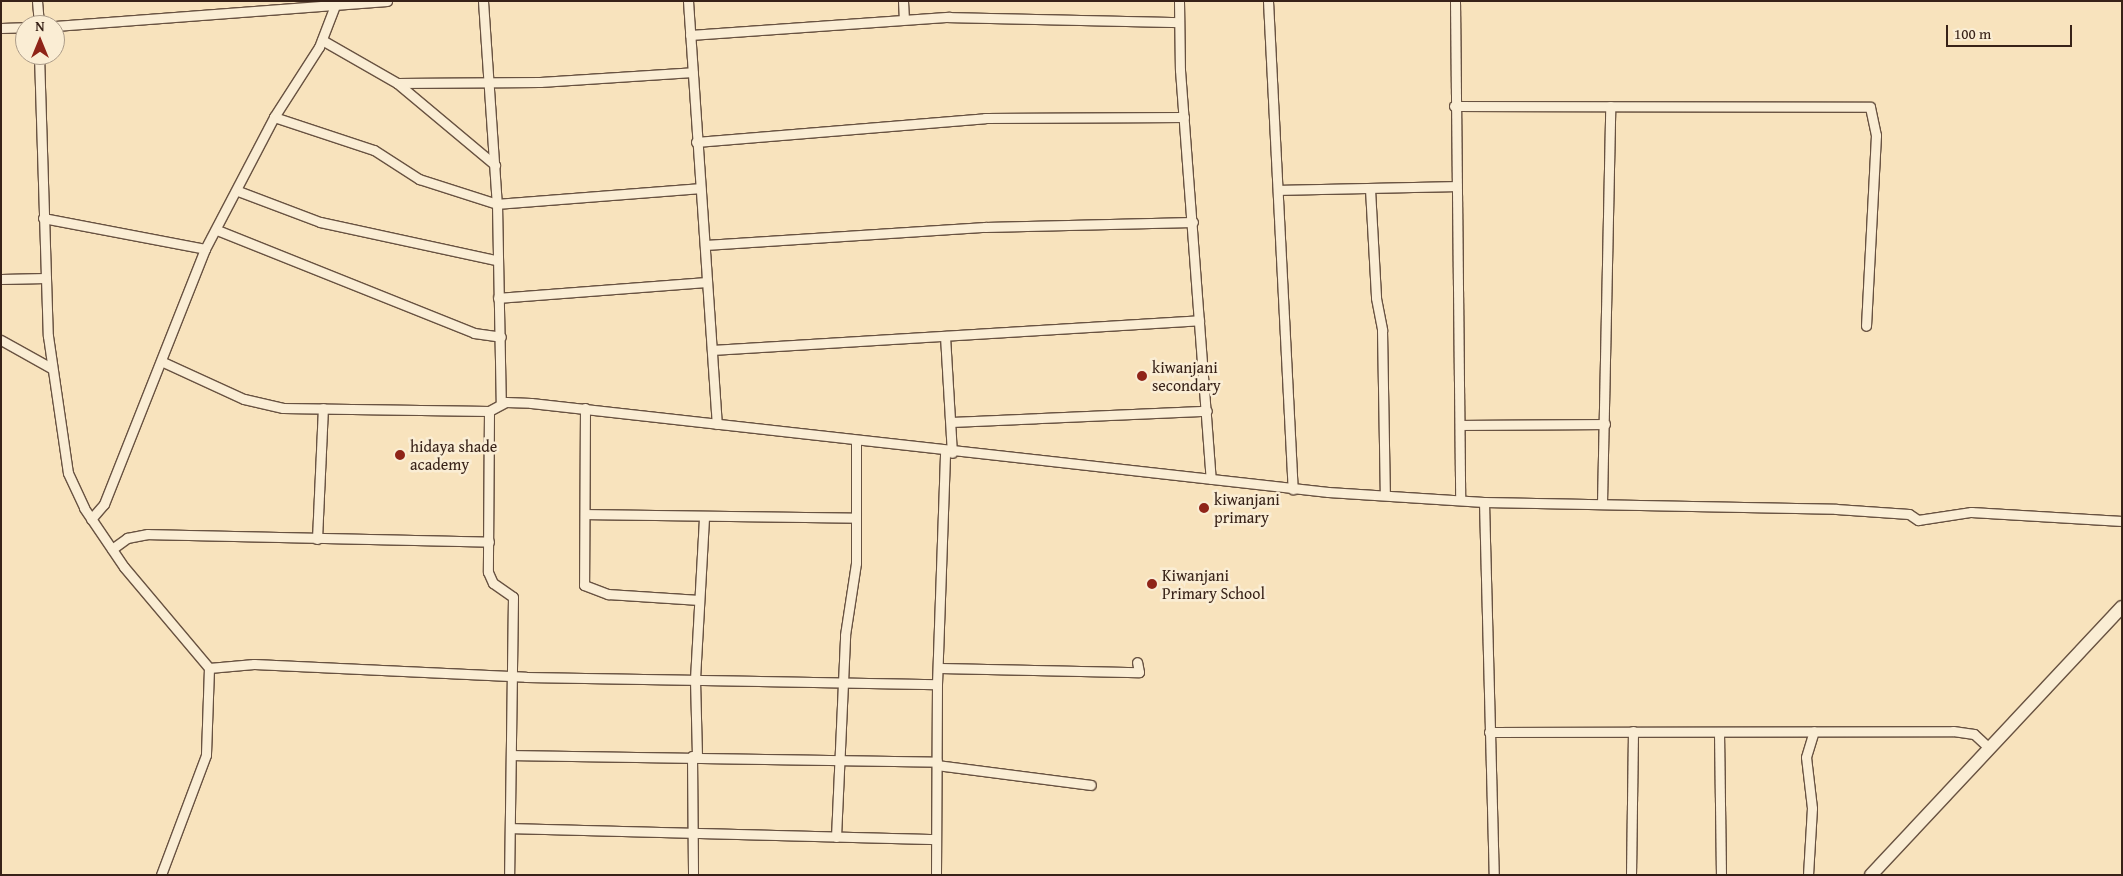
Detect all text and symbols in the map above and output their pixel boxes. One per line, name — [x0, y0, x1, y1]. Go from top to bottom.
north arrow — [15, 15, 65, 65]
scale bar — [1948, 15, 2074, 47]
text: N — [35, 16, 45, 36]
text: 100 m — [1954, 23, 1991, 44]
place label: kiwanjani secondary — [1152, 357, 1221, 395]
marker: kiwanjani secondary — [1136, 370, 1148, 382]
place label: hidaya shade academy — [410, 436, 497, 474]
marker: hidaya shade academy — [394, 449, 406, 461]
place label: kiwanjani primary — [1214, 489, 1280, 527]
marker: kiwanjani primary — [1198, 502, 1210, 514]
place label: Kiwanjani Primary School — [1162, 565, 1265, 603]
marker: Kiwanjani Primary School — [1146, 578, 1158, 590]

